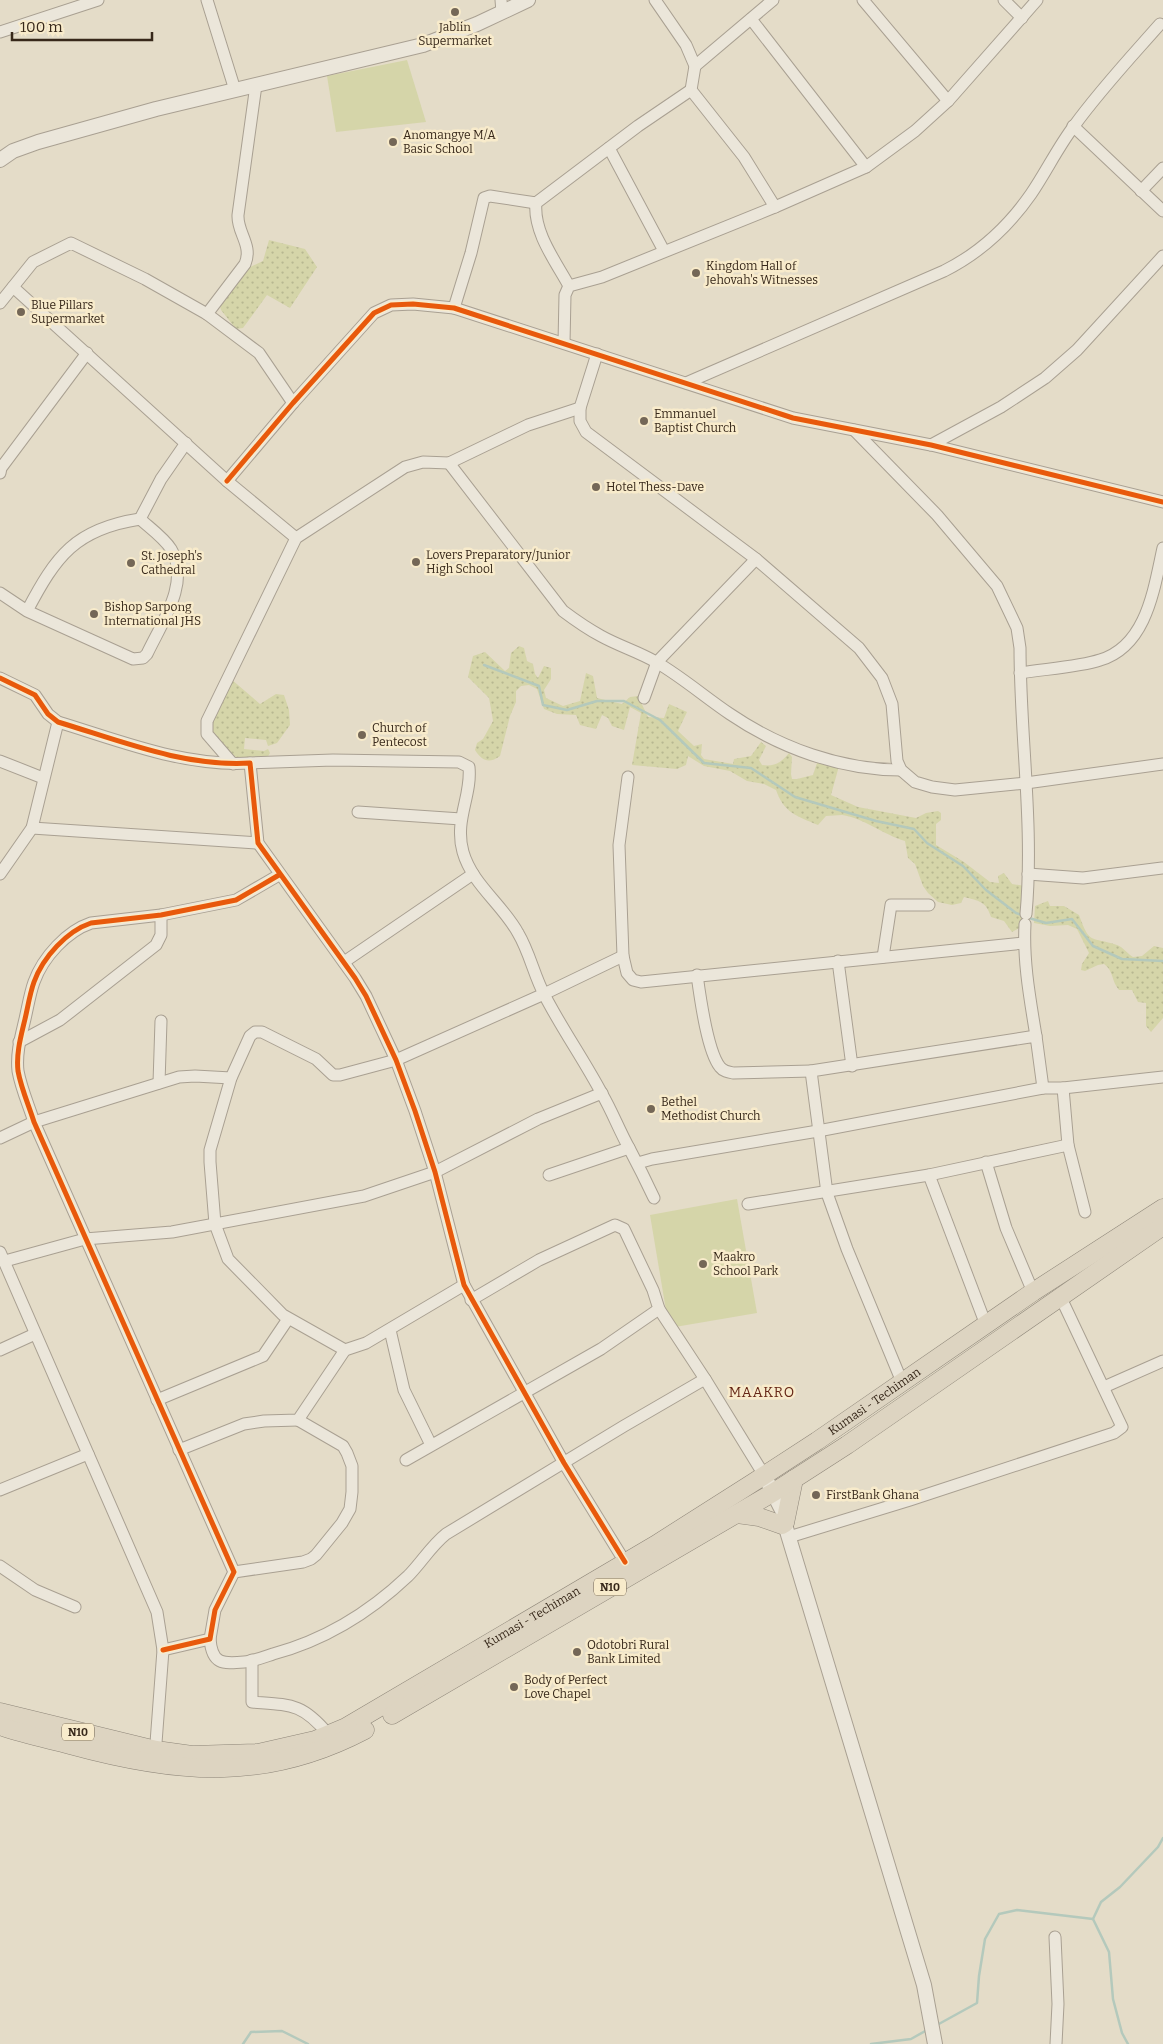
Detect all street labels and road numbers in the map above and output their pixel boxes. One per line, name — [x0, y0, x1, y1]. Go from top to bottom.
street label: Kumasi - Techiman — [826, 1364, 924, 1438]
road number: N10 — [594, 1578, 626, 1595]
street label: Kumasi - Techiman — [482, 1584, 583, 1651]
road number: N10 — [62, 1724, 94, 1740]

